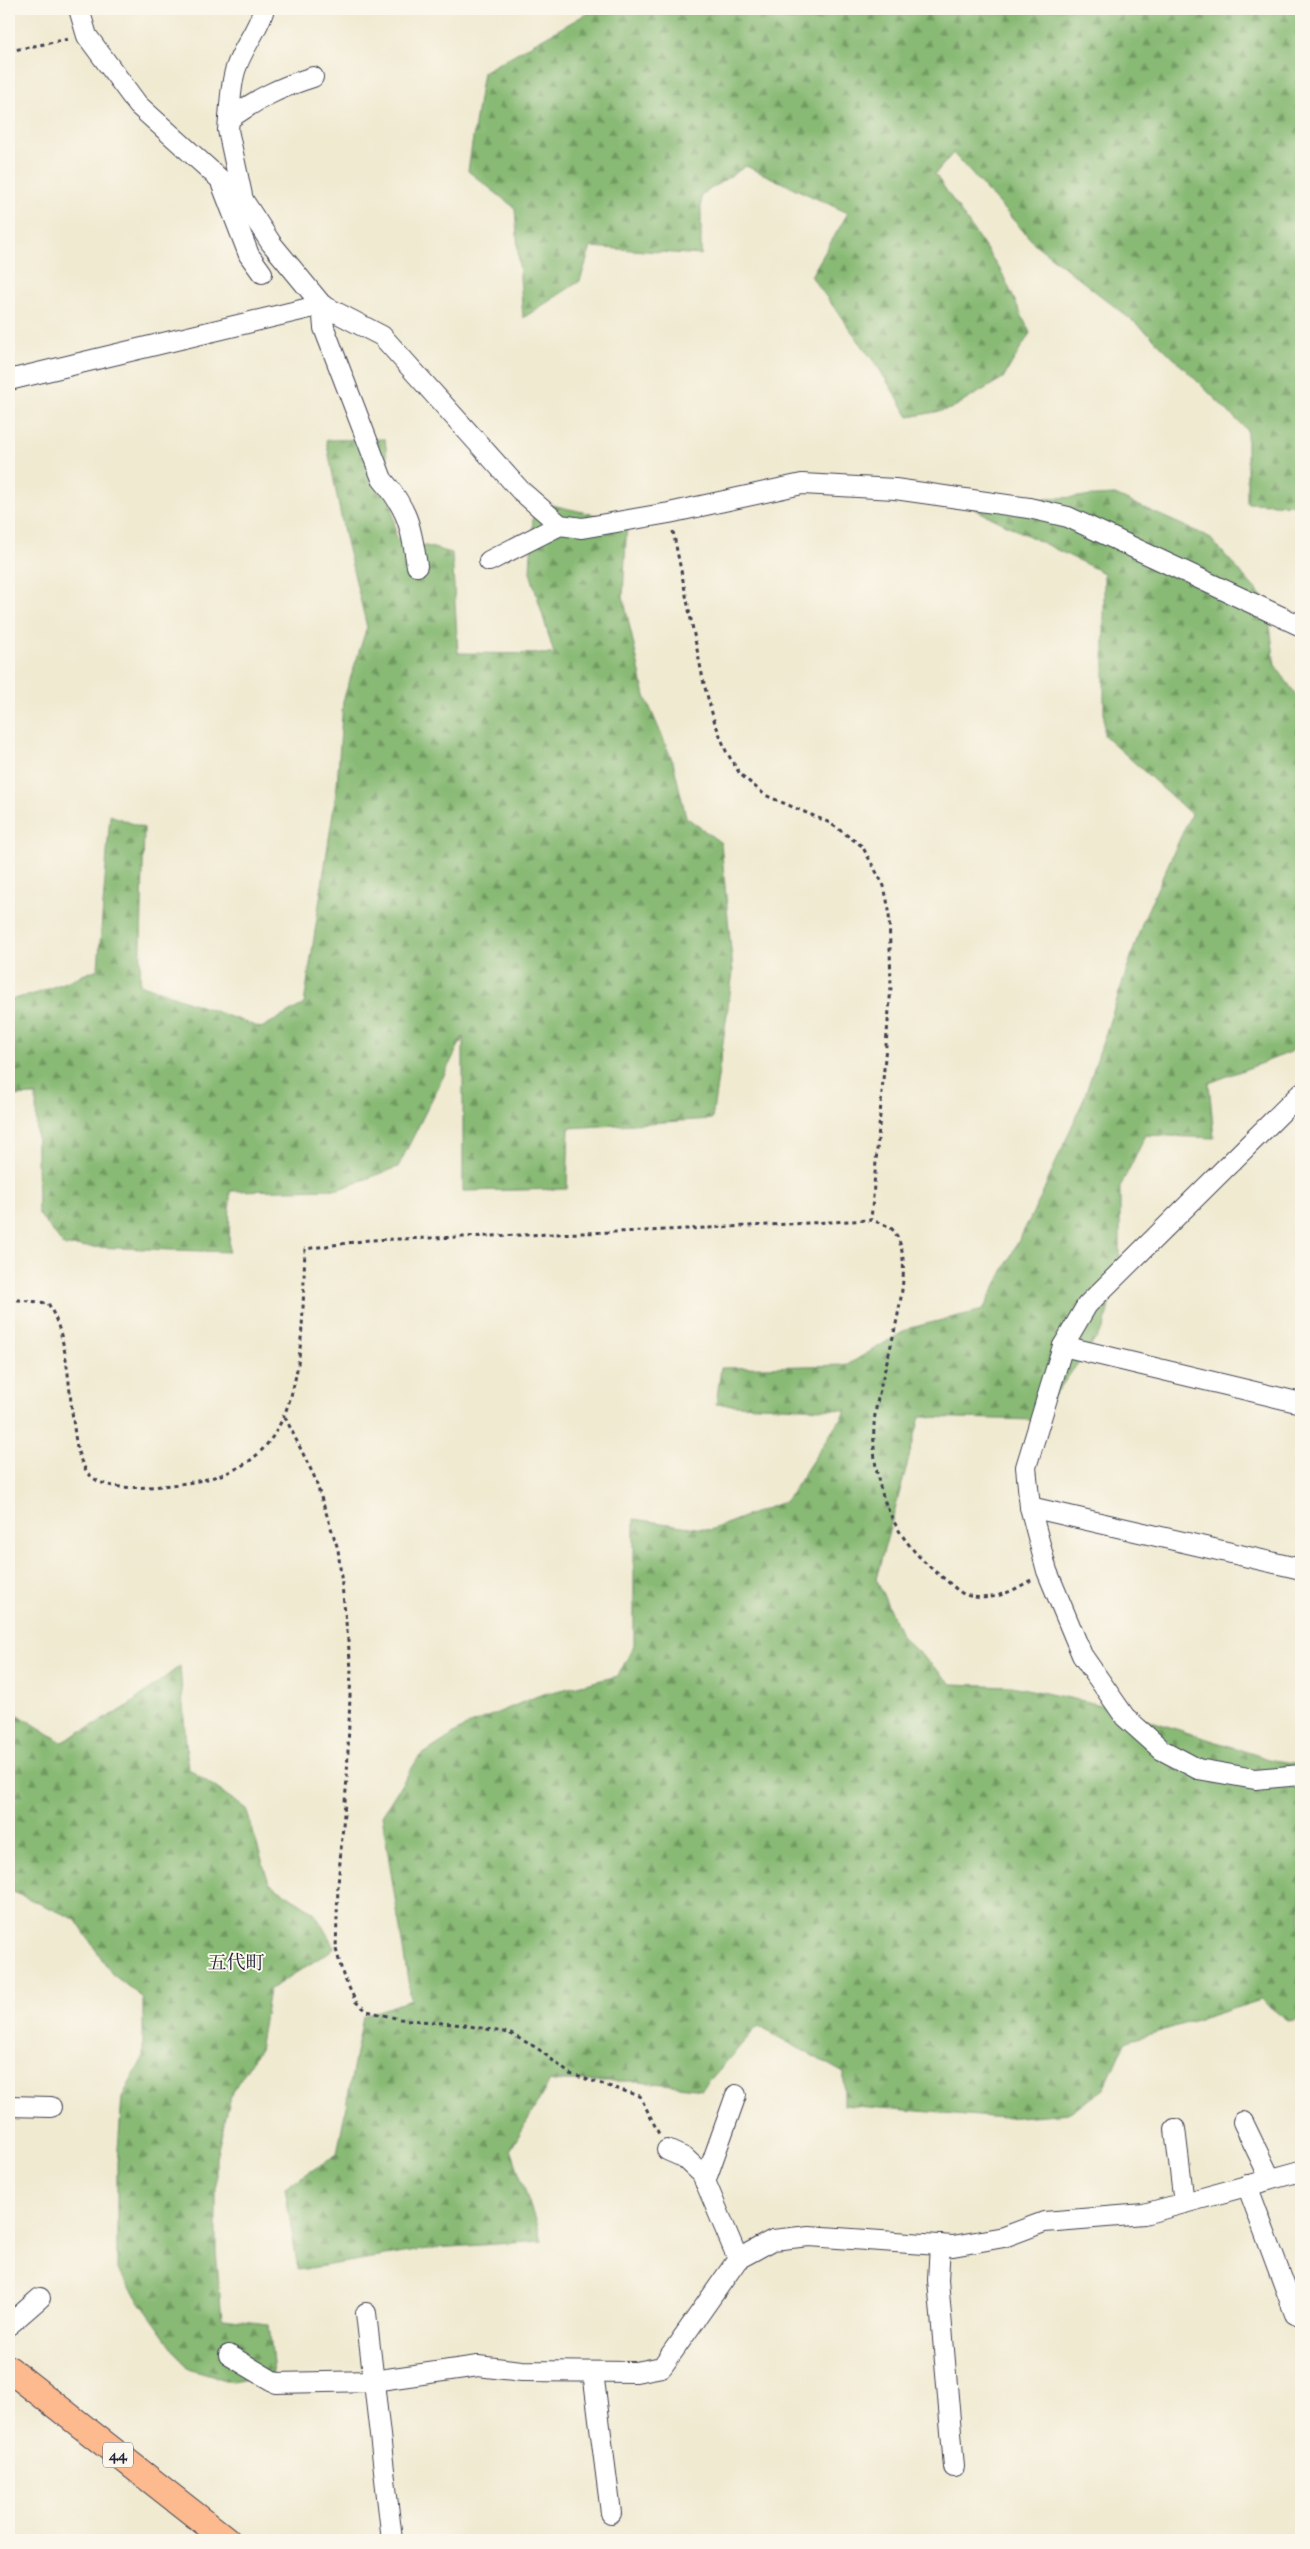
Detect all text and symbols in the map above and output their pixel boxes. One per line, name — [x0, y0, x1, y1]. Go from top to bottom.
district label: 五代町 — [207, 1952, 265, 1974]
road number: 44 — [103, 2442, 133, 2468]

